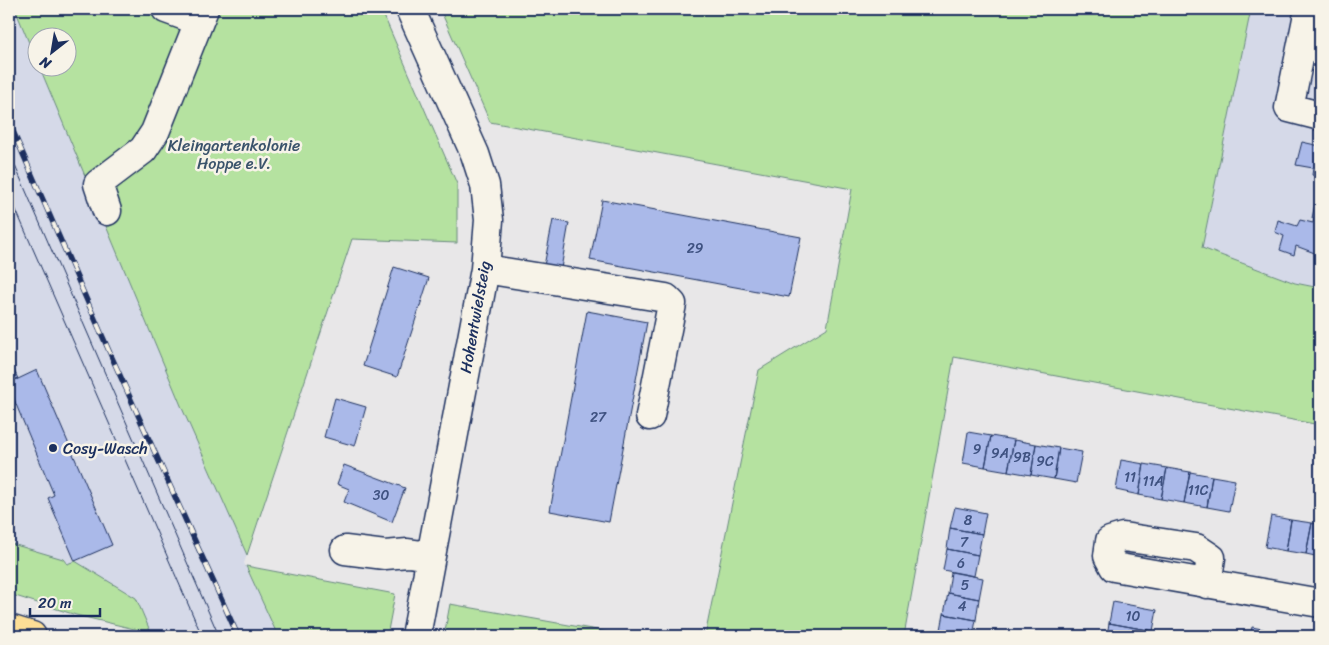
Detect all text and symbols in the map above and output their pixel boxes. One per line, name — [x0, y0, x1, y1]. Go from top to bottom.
north arrow — [28, 28, 78, 78]
text: N — [35, 49, 57, 76]
park label: Kleingartenkolonie Hoppe e.V. — [168, 131, 300, 178]
house number: 29 — [687, 236, 704, 261]
street label: Hohentwielsteig — [451, 259, 499, 375]
house number: 27 — [590, 405, 607, 430]
place label: Cosy-Wasch — [63, 434, 148, 463]
house number: 9 — [973, 437, 982, 462]
house number: 9A — [991, 441, 1009, 466]
marker: Cosy-Wasch — [47, 442, 59, 454]
house number: 9B — [1013, 445, 1031, 470]
house number: 9C — [1036, 449, 1054, 474]
house number: 11 — [1124, 465, 1136, 490]
house number: 11A — [1142, 469, 1164, 494]
house number: 11C — [1188, 478, 1209, 503]
house number: 30 — [373, 483, 389, 508]
house number: 8 — [964, 508, 973, 533]
house number: 7 — [960, 530, 969, 555]
house number: 6 — [957, 551, 965, 576]
house number: 5 — [961, 573, 970, 598]
scale bar — [30, 585, 100, 617]
text: 20 m — [38, 590, 72, 616]
house number: 4 — [958, 594, 967, 619]
house number: 10 — [1126, 604, 1141, 629]

